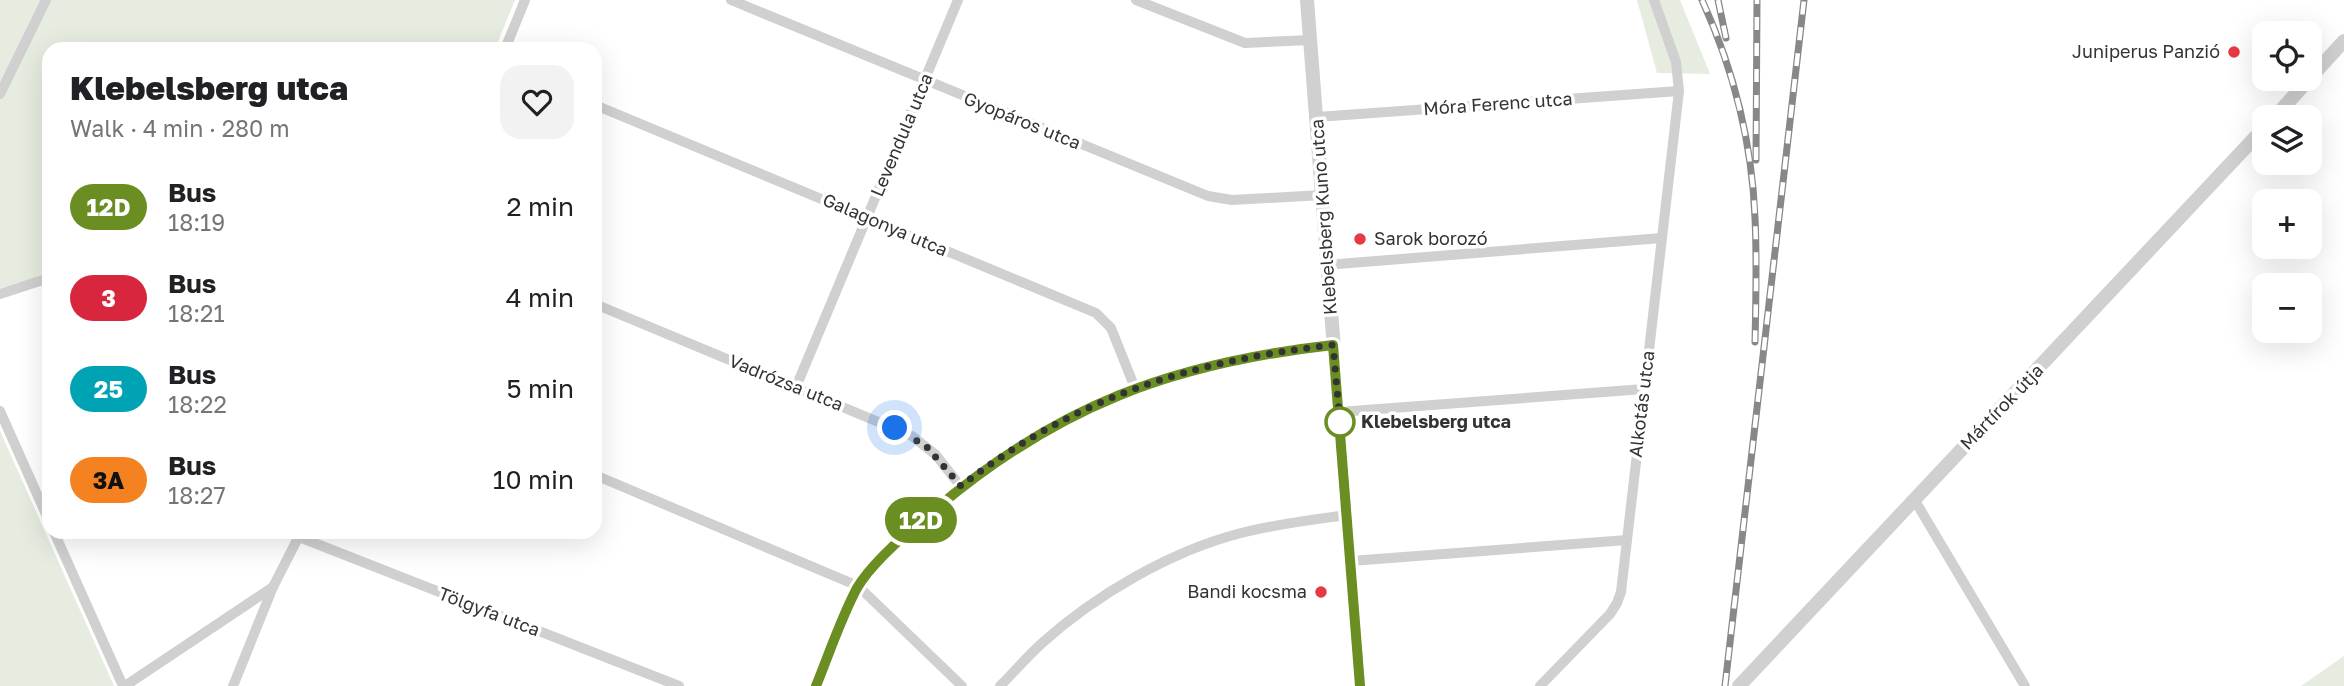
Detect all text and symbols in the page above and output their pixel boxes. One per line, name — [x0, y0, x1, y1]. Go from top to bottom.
map controls — [2252, 21, 2322, 343]
button: locate — [2252, 21, 2322, 91]
place label: Juniperus Panzió — [2072, 40, 2220, 62]
marker: Juniperus Panzió — [2226, 44, 2242, 60]
button: heart — [500, 65, 574, 139]
text: Klebelsberg utca — [70, 68, 348, 107]
street label: Levendula utca — [865, 70, 937, 200]
street label: Gyopáros utca — [961, 87, 1084, 154]
street label: Móra Ferenc utca — [1423, 87, 1573, 119]
button: layers — [2252, 105, 2322, 175]
text: Walk · 4 min · 280 m — [70, 114, 290, 142]
street label: Klebelsberg Kuno utca — [1305, 118, 1341, 316]
text: Bus — [168, 177, 216, 208]
street label: Galagonya utca — [820, 188, 951, 260]
button: + — [2252, 189, 2322, 259]
text: 2 min — [506, 191, 574, 222]
text: 12D — [86, 192, 131, 221]
text: 18:19 — [168, 208, 225, 236]
place label: Sarok borozó — [1374, 227, 1488, 249]
marker: Sarok borozó — [1352, 231, 1368, 247]
text: Bus — [168, 268, 216, 299]
button: − — [2252, 273, 2322, 343]
text: 4 min — [506, 282, 574, 313]
text: 3 — [101, 283, 116, 312]
text: 18:21 — [168, 299, 225, 327]
street label: Vadrózsa utca — [726, 349, 847, 415]
street label: Alkotás utca — [1624, 349, 1658, 459]
text: Bus — [168, 359, 216, 390]
street label: Mártírok útja — [1955, 359, 2048, 454]
text: 5 min — [506, 373, 574, 404]
text: 25 — [94, 374, 123, 403]
text: 18:22 — [168, 390, 227, 418]
marker: Klebelsberg utca — [1325, 407, 1355, 437]
your location — [877, 410, 912, 445]
place label: Klebelsberg utca — [1361, 410, 1511, 432]
text: Bus — [168, 450, 216, 481]
text: 10 min — [493, 464, 574, 495]
text: 3A — [93, 465, 124, 494]
text: 18:27 — [168, 481, 226, 509]
line badge: 12D — [881, 497, 961, 543]
text: 12D — [899, 505, 943, 534]
place label: Bandi kocsma — [1187, 580, 1307, 602]
street label: Tölgyfa utca — [436, 582, 543, 640]
marker: Bandi kocsma — [1313, 584, 1329, 600]

